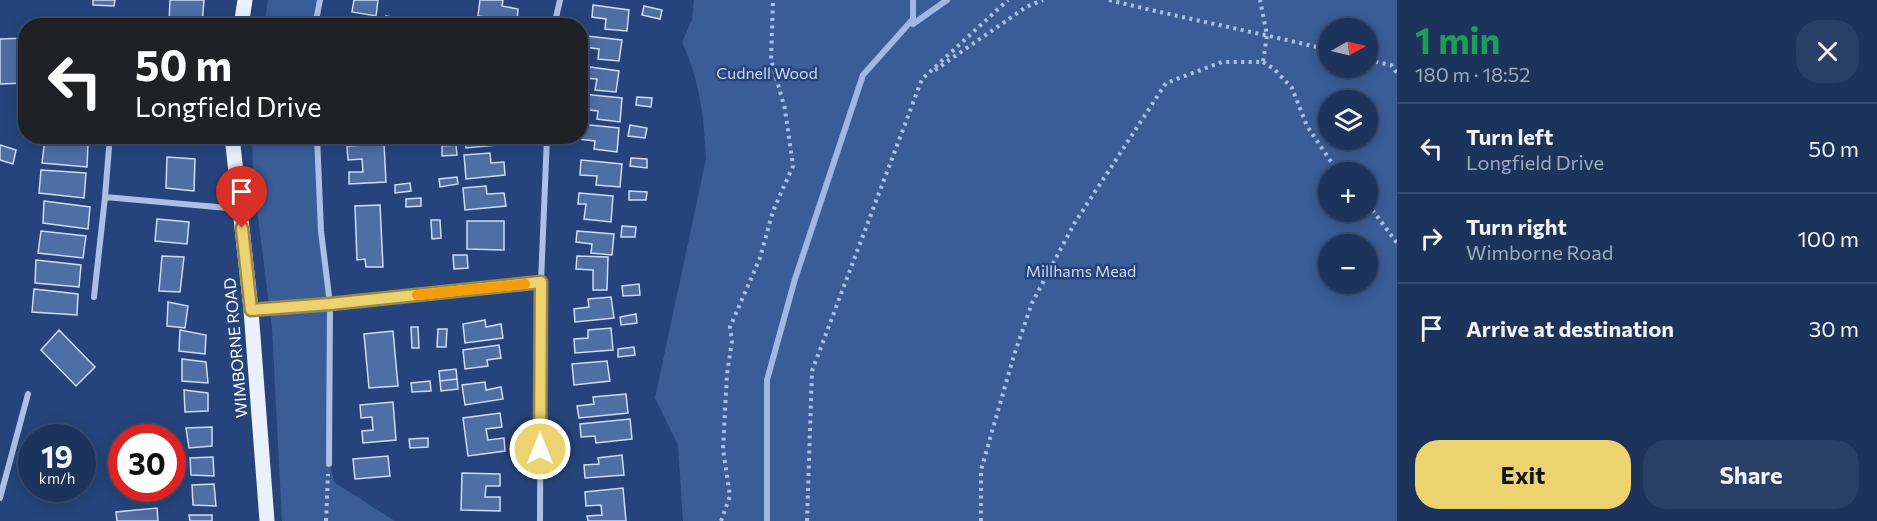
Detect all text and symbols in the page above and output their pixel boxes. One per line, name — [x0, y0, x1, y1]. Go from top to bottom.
text: 1 min — [1415, 17, 1500, 61]
north arrow — [1318, 18, 1378, 78]
map controls — [1318, 18, 1378, 294]
button: close — [1796, 20, 1859, 83]
text: 50 m — [135, 38, 232, 90]
icon: left — [36, 42, 114, 120]
text: 180 m · 18:52 — [1415, 62, 1530, 86]
park label: Cudnell Wood — [716, 63, 818, 82]
text: Longfield Drive — [135, 90, 321, 123]
button: layers — [1318, 90, 1378, 150]
text: Turn left — [1466, 123, 1553, 150]
icon: left — [1415, 132, 1448, 165]
text: 50 m — [1809, 135, 1859, 162]
text: Longfield Drive — [1466, 150, 1604, 174]
button: + — [1318, 162, 1378, 222]
pin — [216, 166, 267, 228]
icon: arrive — [225, 175, 258, 208]
text: Turn right — [1466, 213, 1567, 240]
icon: right — [1415, 222, 1448, 255]
text: 100 m — [1797, 225, 1859, 252]
button: − — [1318, 234, 1378, 294]
text: Wimborne Road — [1466, 240, 1613, 264]
park label: Millhams Mead — [1026, 261, 1136, 280]
street label: WIMBORNE ROAD — [219, 277, 251, 419]
icon: arrive — [1415, 312, 1448, 345]
text: Arrive at destination — [1466, 315, 1674, 342]
text: 30 m — [1809, 315, 1859, 342]
position arrow — [508, 417, 572, 481]
speed limit sign: 30 — [108, 424, 186, 502]
text: 19 — [41, 437, 73, 474]
button: Exit — [1415, 440, 1631, 509]
button: Share — [1643, 440, 1859, 509]
text: km/h — [39, 469, 75, 487]

